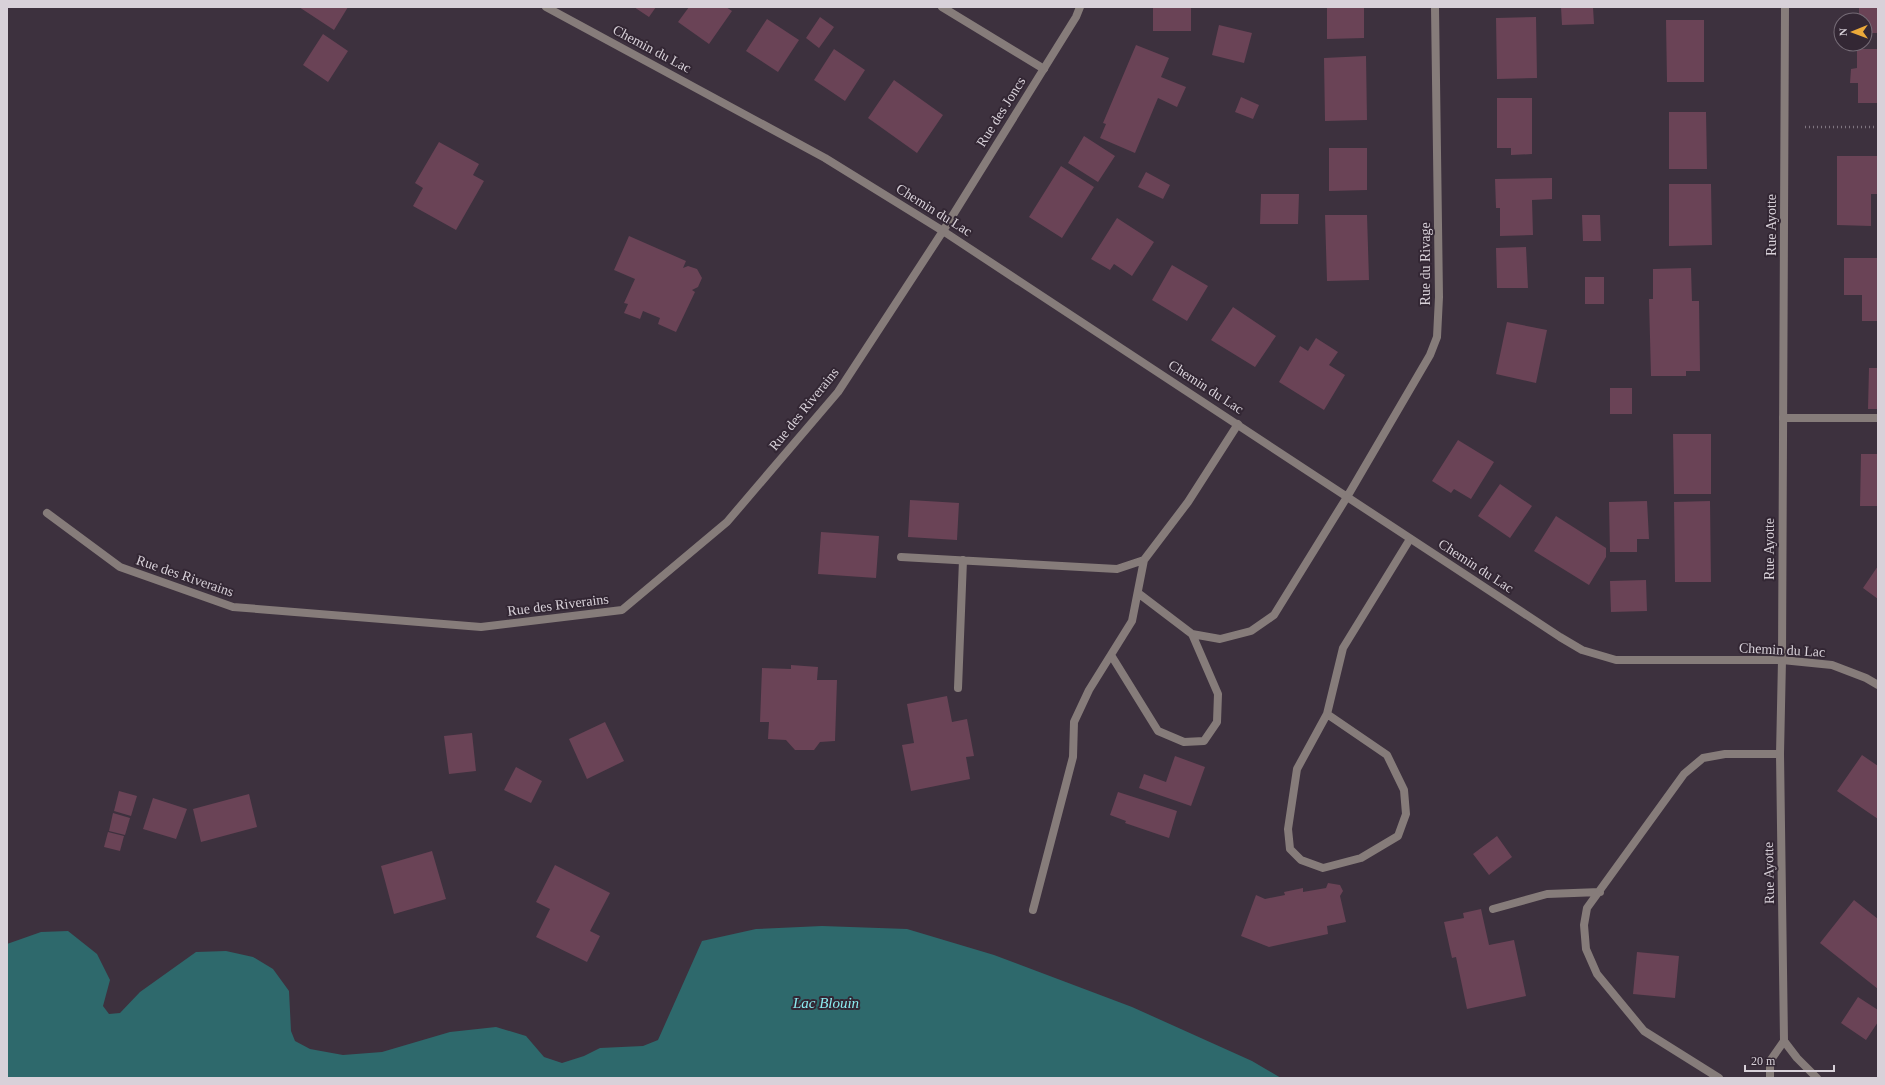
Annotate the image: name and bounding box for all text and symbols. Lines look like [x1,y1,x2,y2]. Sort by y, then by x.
north arrow [1833,12,1873,52]
street label: Chemin du Lac [610,22,694,76]
text: N [1837,28,1849,36]
street label: Rue des Joncs [974,74,1028,150]
street label: Chemin du Lac [893,181,975,239]
street label: Rue Ayotte [1764,194,1779,256]
street label: Rue du Rivage [1418,222,1433,306]
street label: Chemin du Lac [1166,357,1246,417]
street label: Rue des Riverains [766,365,842,453]
street label: Rue Ayotte [1762,518,1777,580]
street label: Chemin du Lac [1436,536,1516,596]
street label: Rue des Riverains [134,552,236,600]
street label: Rue des Riverains [507,591,609,619]
street label: Chemin du Lac [1739,640,1825,660]
street label: Rue Ayotte [1761,842,1777,904]
water label: Lac Blouin [792,995,859,1011]
scale bar [1745,1047,1834,1073]
text: 20 m [1751,1054,1776,1068]

